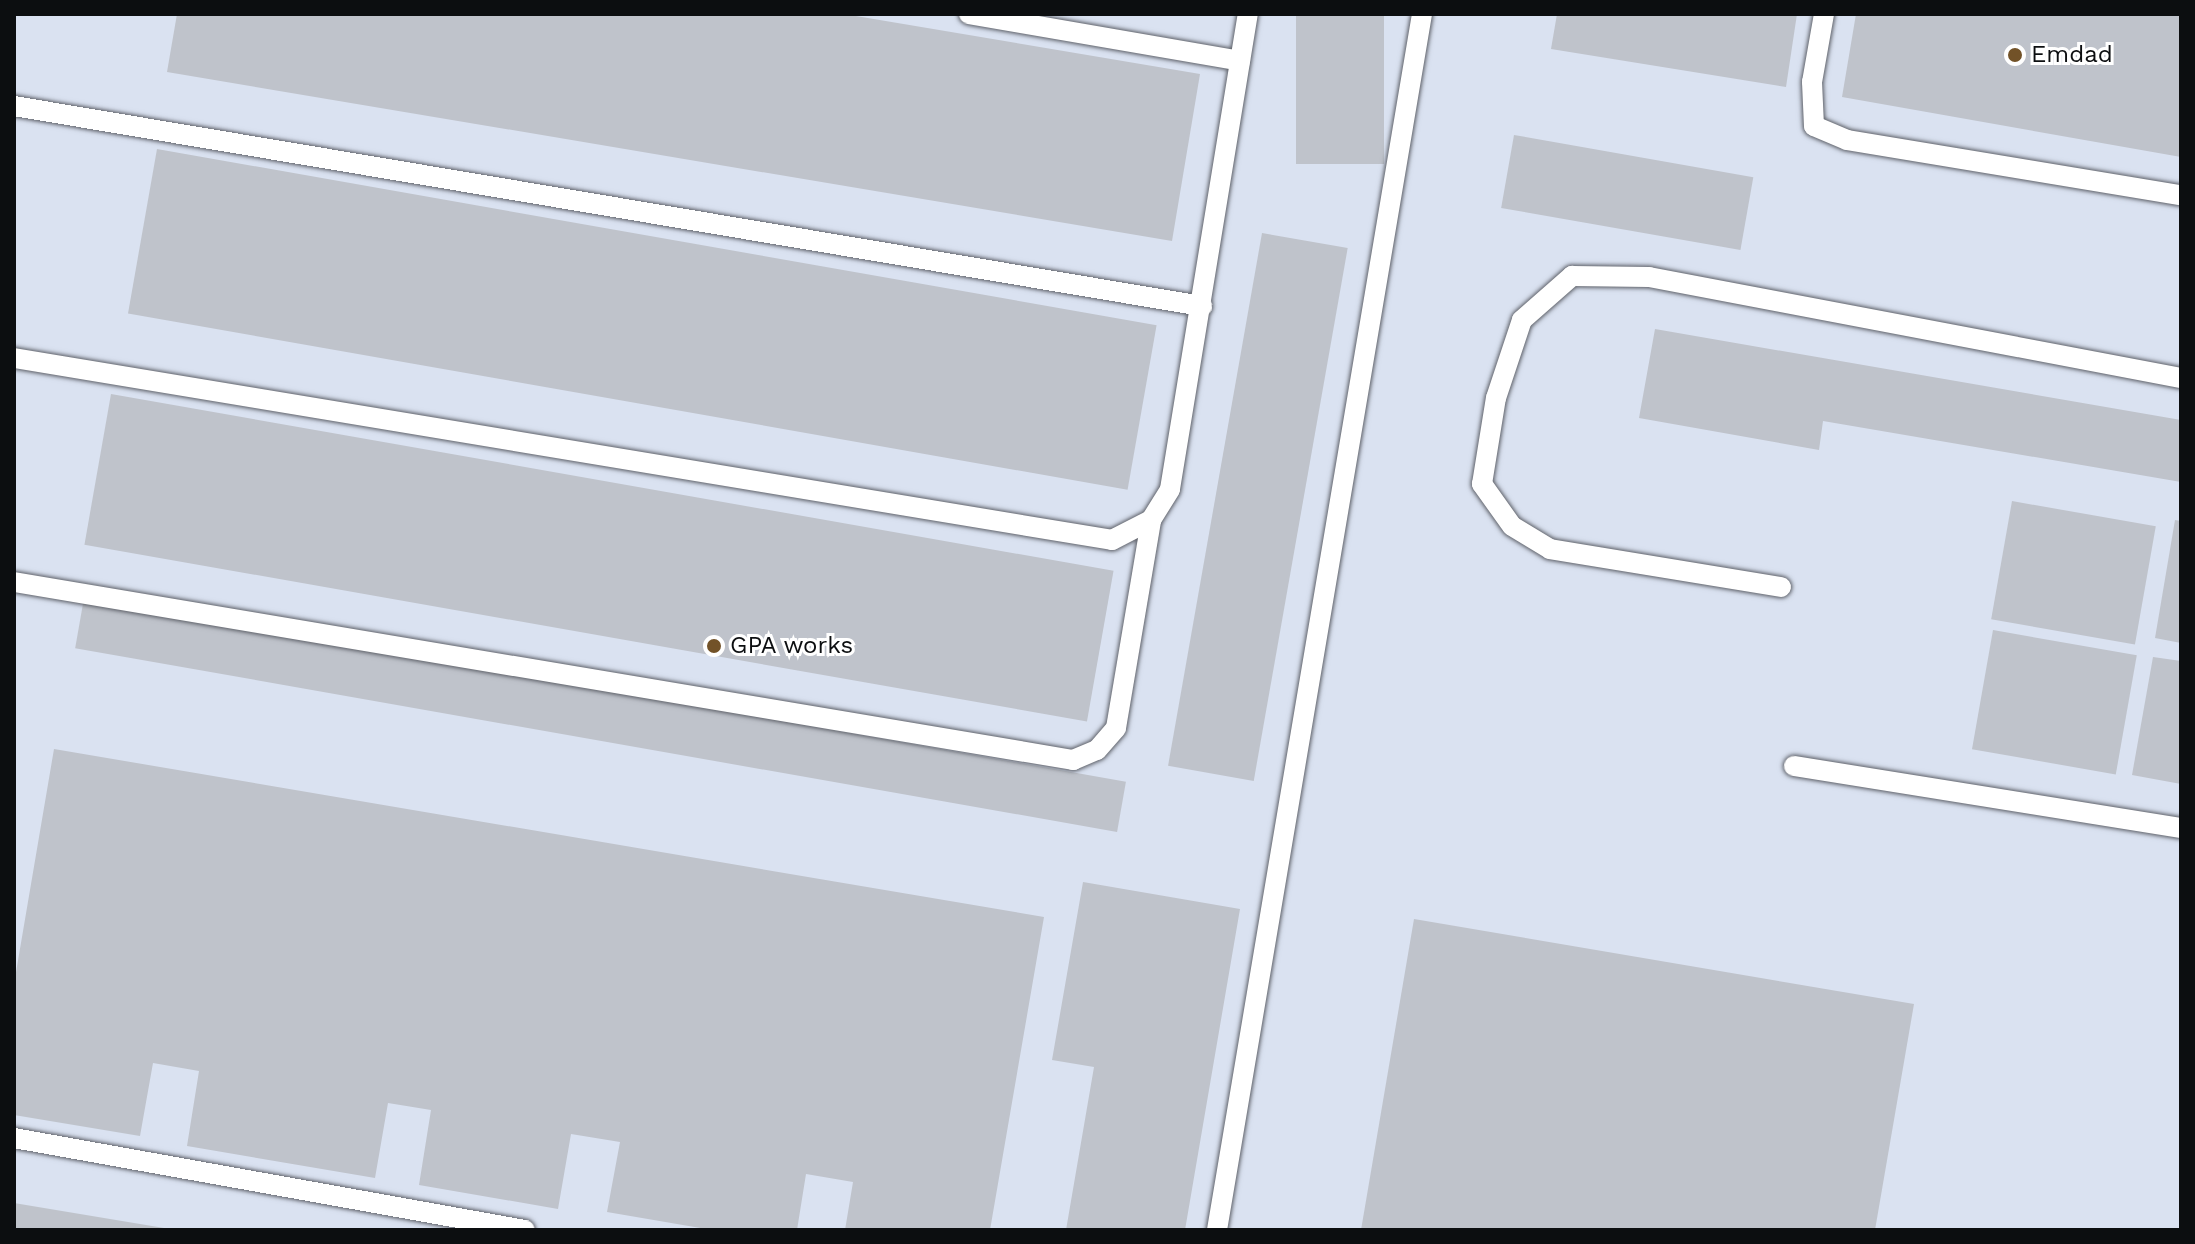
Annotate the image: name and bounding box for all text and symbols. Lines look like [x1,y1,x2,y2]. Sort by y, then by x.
place label: Emdad [2031,41,2113,69]
marker: Emdad [2006,46,2024,64]
place label: GPA works [730,632,855,660]
marker: GPA works [705,637,723,655]

